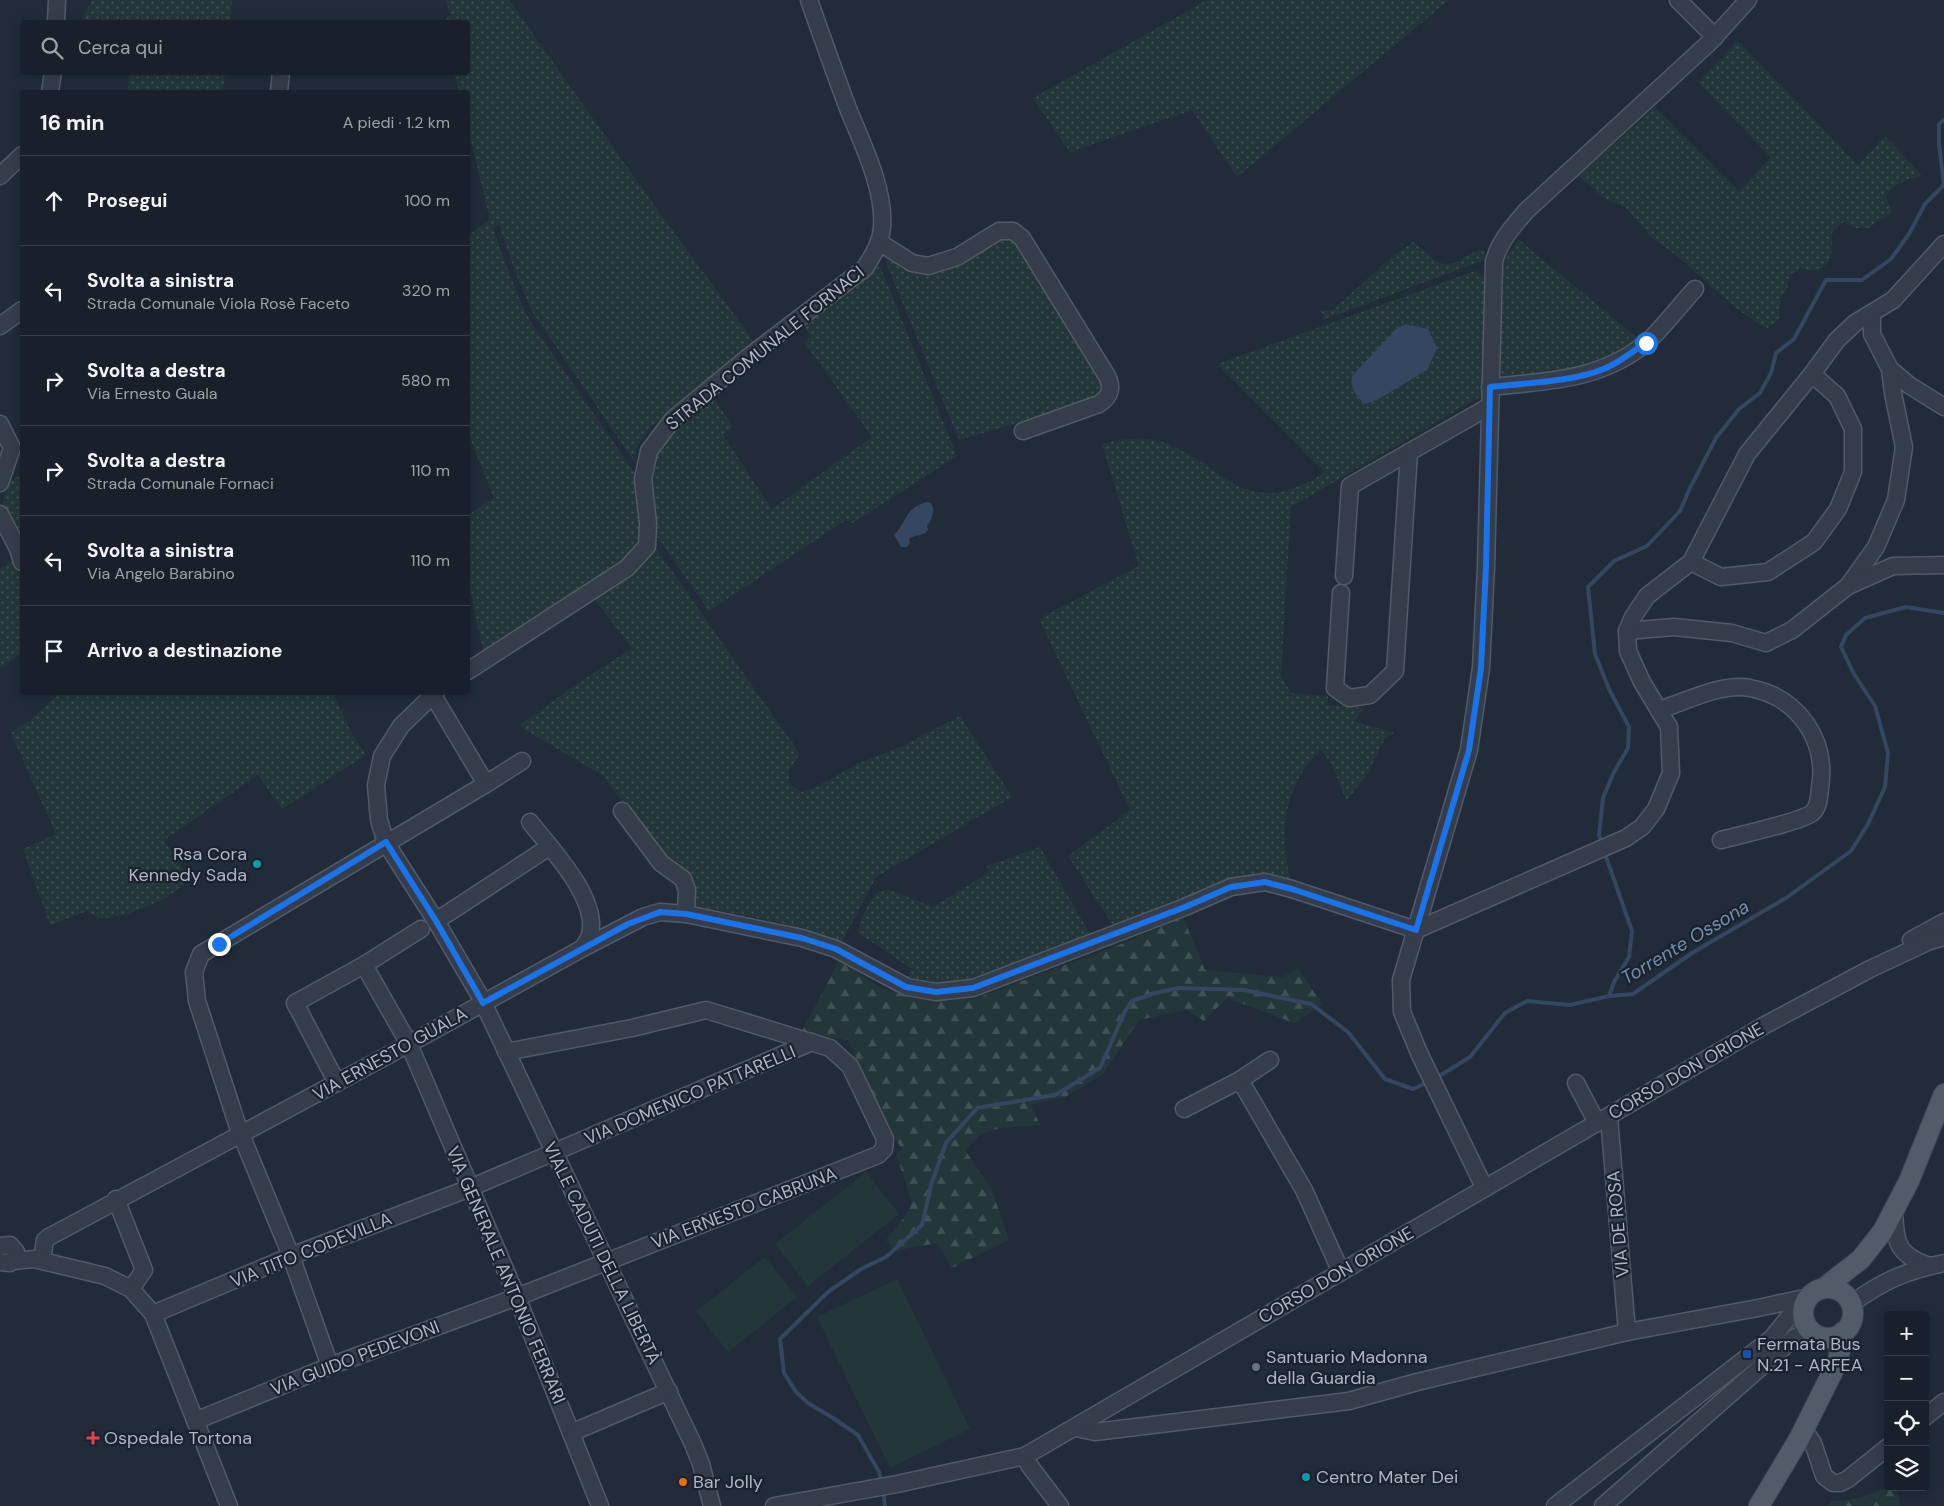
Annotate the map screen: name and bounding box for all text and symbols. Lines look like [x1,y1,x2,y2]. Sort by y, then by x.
search box [20,20,470,75]
icon: search [38,34,66,62]
text: Cerca qui [78,35,163,60]
text: 16 min [40,109,104,137]
text: A piedi · 1.2 km [343,112,450,133]
icon: ahead [40,187,68,215]
text: Prosegui [87,188,167,213]
text: 100 m [405,190,450,211]
street label: STRADA COMUNALE FORNACI [661,260,869,436]
text: Svolta a sinistra [87,268,234,293]
icon: left [40,277,68,305]
text: 320 m [402,280,450,301]
text: Strada Comunale Viola Rosè Faceto [87,293,350,314]
route start [1635,332,1658,355]
text: Svolta a destra [87,358,226,383]
icon: right [40,367,68,395]
text: 580 m [401,370,450,391]
text: Via Ernesto Guala [87,383,217,404]
text: Svolta a destra [87,448,226,473]
icon: right [40,457,68,485]
text: 110 m [411,460,450,481]
text: Strada Comunale Fornaci [87,473,274,494]
text: Svolta a sinistra [87,538,234,563]
icon: left [40,547,68,575]
text: 110 m [411,550,450,571]
text: Via Angelo Barabino [87,563,235,584]
icon: arrive [40,637,68,665]
text: Arrivo a destinazione [87,638,282,663]
place label: Rsa Cora Kennedy Sada [129,842,247,887]
marker: Rsa Cora Kennedy Sada [251,858,263,870]
water label: Torrente Ossona [1616,894,1754,990]
route end [208,933,231,956]
street label: VIA ERNESTO GUALA [309,1002,472,1106]
street label: CORSO DON ORIONE [1604,1017,1768,1125]
street label: VIA DOMENICO PATTARELLI [581,1040,799,1150]
street label: VIALE CADUTI DELLA LIBERTÀ [538,1138,666,1368]
street label: VIA GENERALE ANTONIO FERRARI [441,1143,571,1407]
street label: VIA ERNESTO CABRUNA [648,1161,840,1255]
street label: VIA DE ROSA [1601,1169,1635,1279]
street label: VIA TITO CODEVILLA [227,1207,395,1293]
street label: CORSO DON ORIONE [1254,1221,1418,1329]
map controls [1884,1311,1929,1491]
button: + [1884,1311,1929,1356]
street label: VIA GUIDO PEDEVONI [267,1315,443,1401]
place label: Fermata Bus N.21 - ARFEA [1757,1332,1863,1377]
place label: Santuario Madonna della Guardia [1266,1345,1428,1390]
marker: Fermata Bus N.21 - ARFEA [1741,1348,1753,1360]
button: − [1884,1356,1929,1401]
marker: Santuario Madonna della Guardia [1250,1361,1262,1373]
button: locate [1884,1401,1929,1446]
place label: Ospedale Tortona [104,1426,252,1450]
marker: Ospedale Tortona [86,1431,100,1445]
button: layers [1884,1446,1929,1491]
place label: Centro Mater Dei [1316,1465,1458,1489]
place label: Bar Jolly [693,1470,763,1494]
marker: Centro Mater Dei [1300,1471,1312,1483]
marker: Bar Jolly [677,1476,689,1488]

